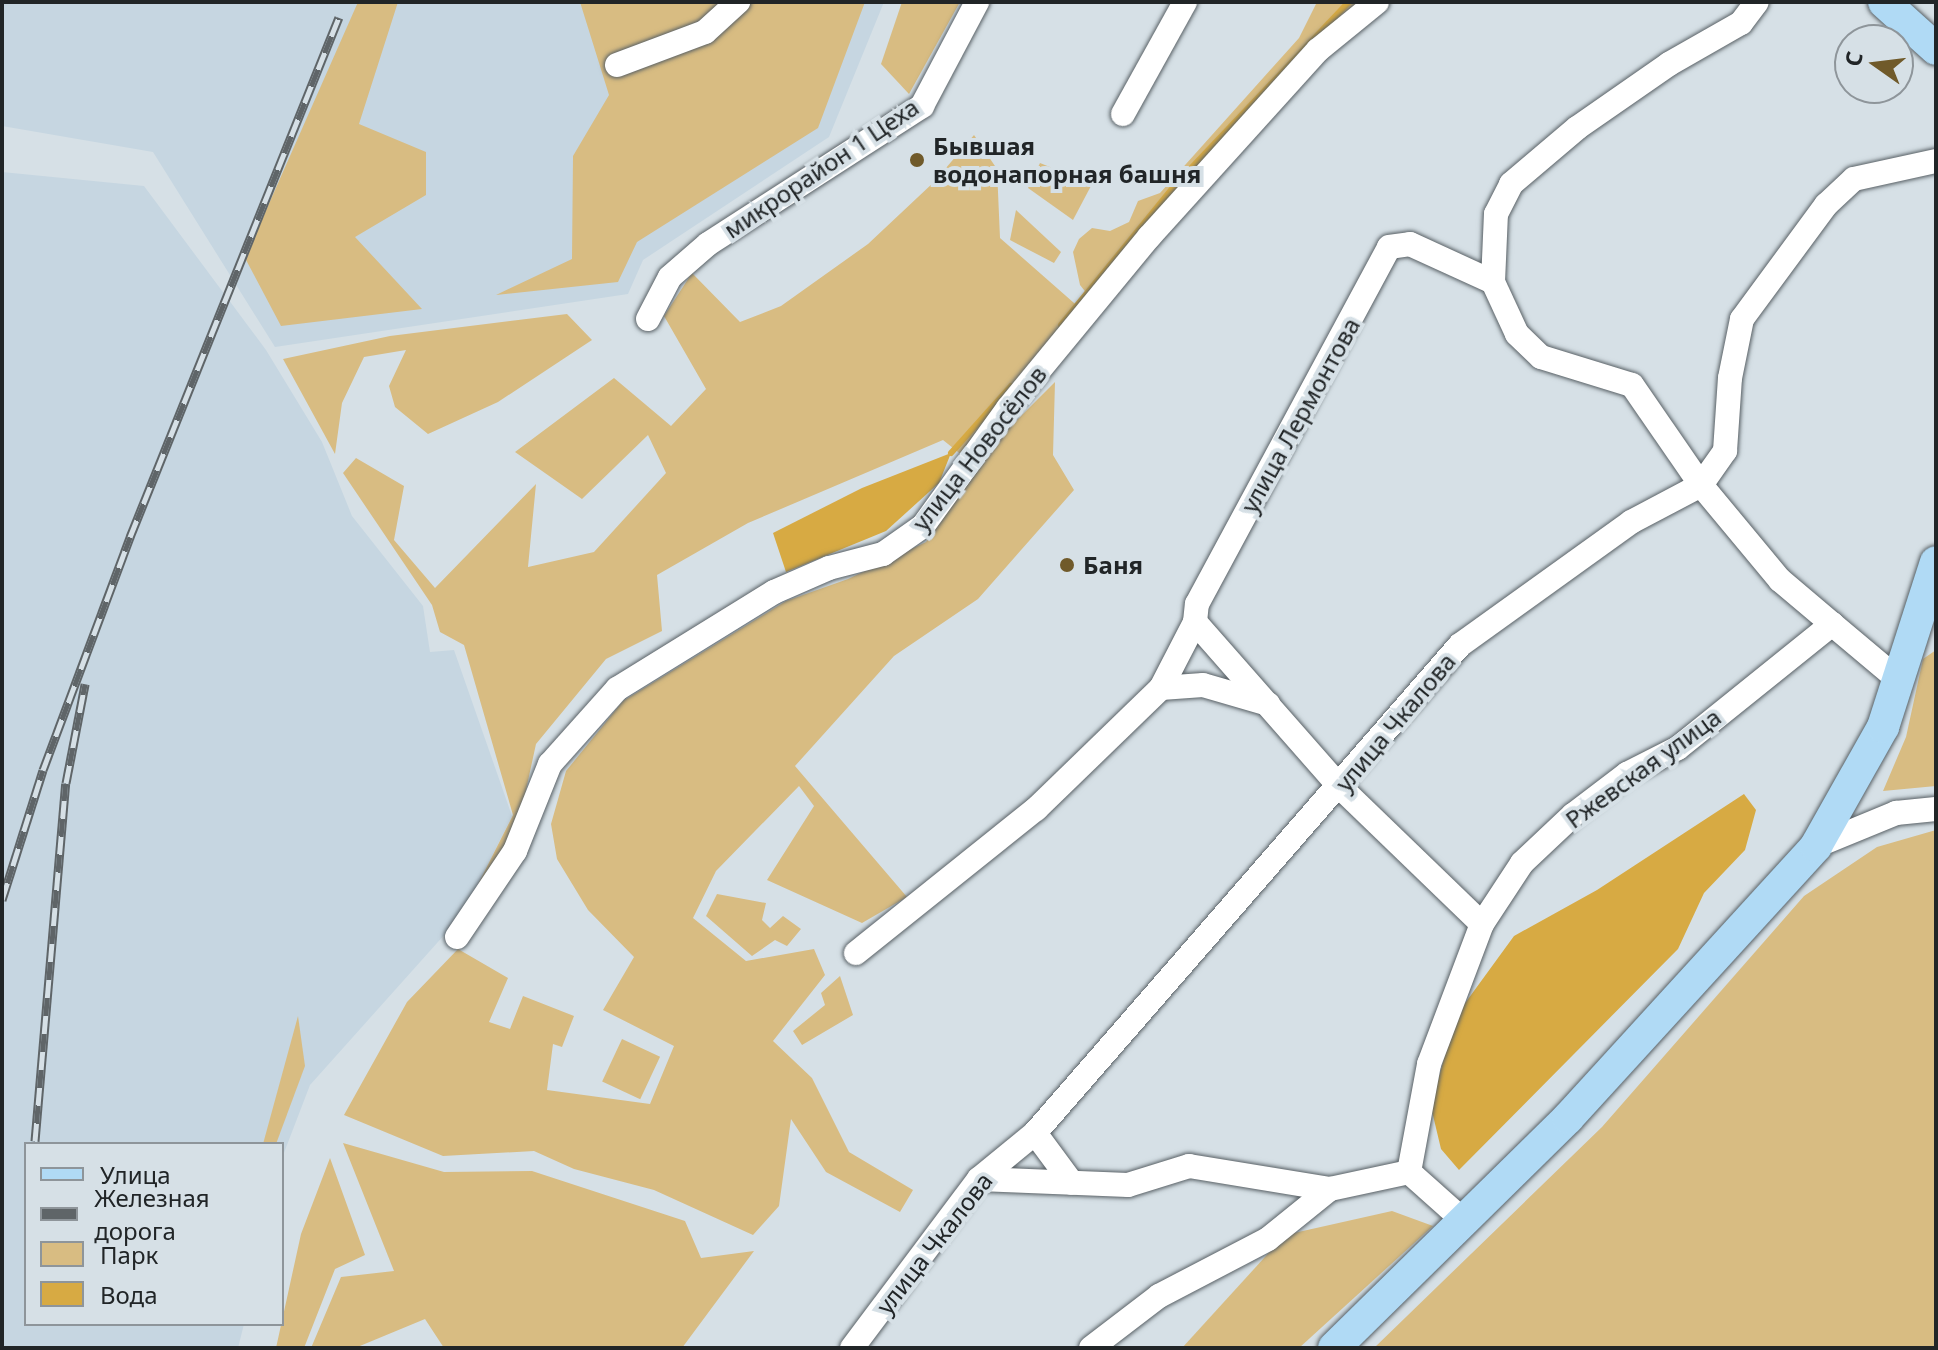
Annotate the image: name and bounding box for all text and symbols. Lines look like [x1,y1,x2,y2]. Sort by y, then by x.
north arrow [1834,24,1914,104]
text: С [1836,48,1869,69]
street label: микрорайон 1 Цеха [718,92,924,244]
place label: Бывшая водонапорная башня [933,132,1201,188]
marker: Бывшая водонапорная башня [908,151,926,169]
street label: улица Лермонтова [1234,313,1366,517]
street label: улица Новосёлов [906,360,1052,536]
place label: Баня [1083,551,1143,579]
marker: Баня [1058,556,1076,574]
street label: улица Чкалова [1329,647,1461,797]
street label: Ржевская улица [1560,702,1726,834]
legend [24,1142,284,1326]
text: Улица [100,1158,171,1191]
street label: улица Чкалова [870,1167,998,1319]
text: Железная дорога [94,1181,210,1247]
text: Парк [100,1238,158,1271]
text: Вода [100,1278,158,1311]

